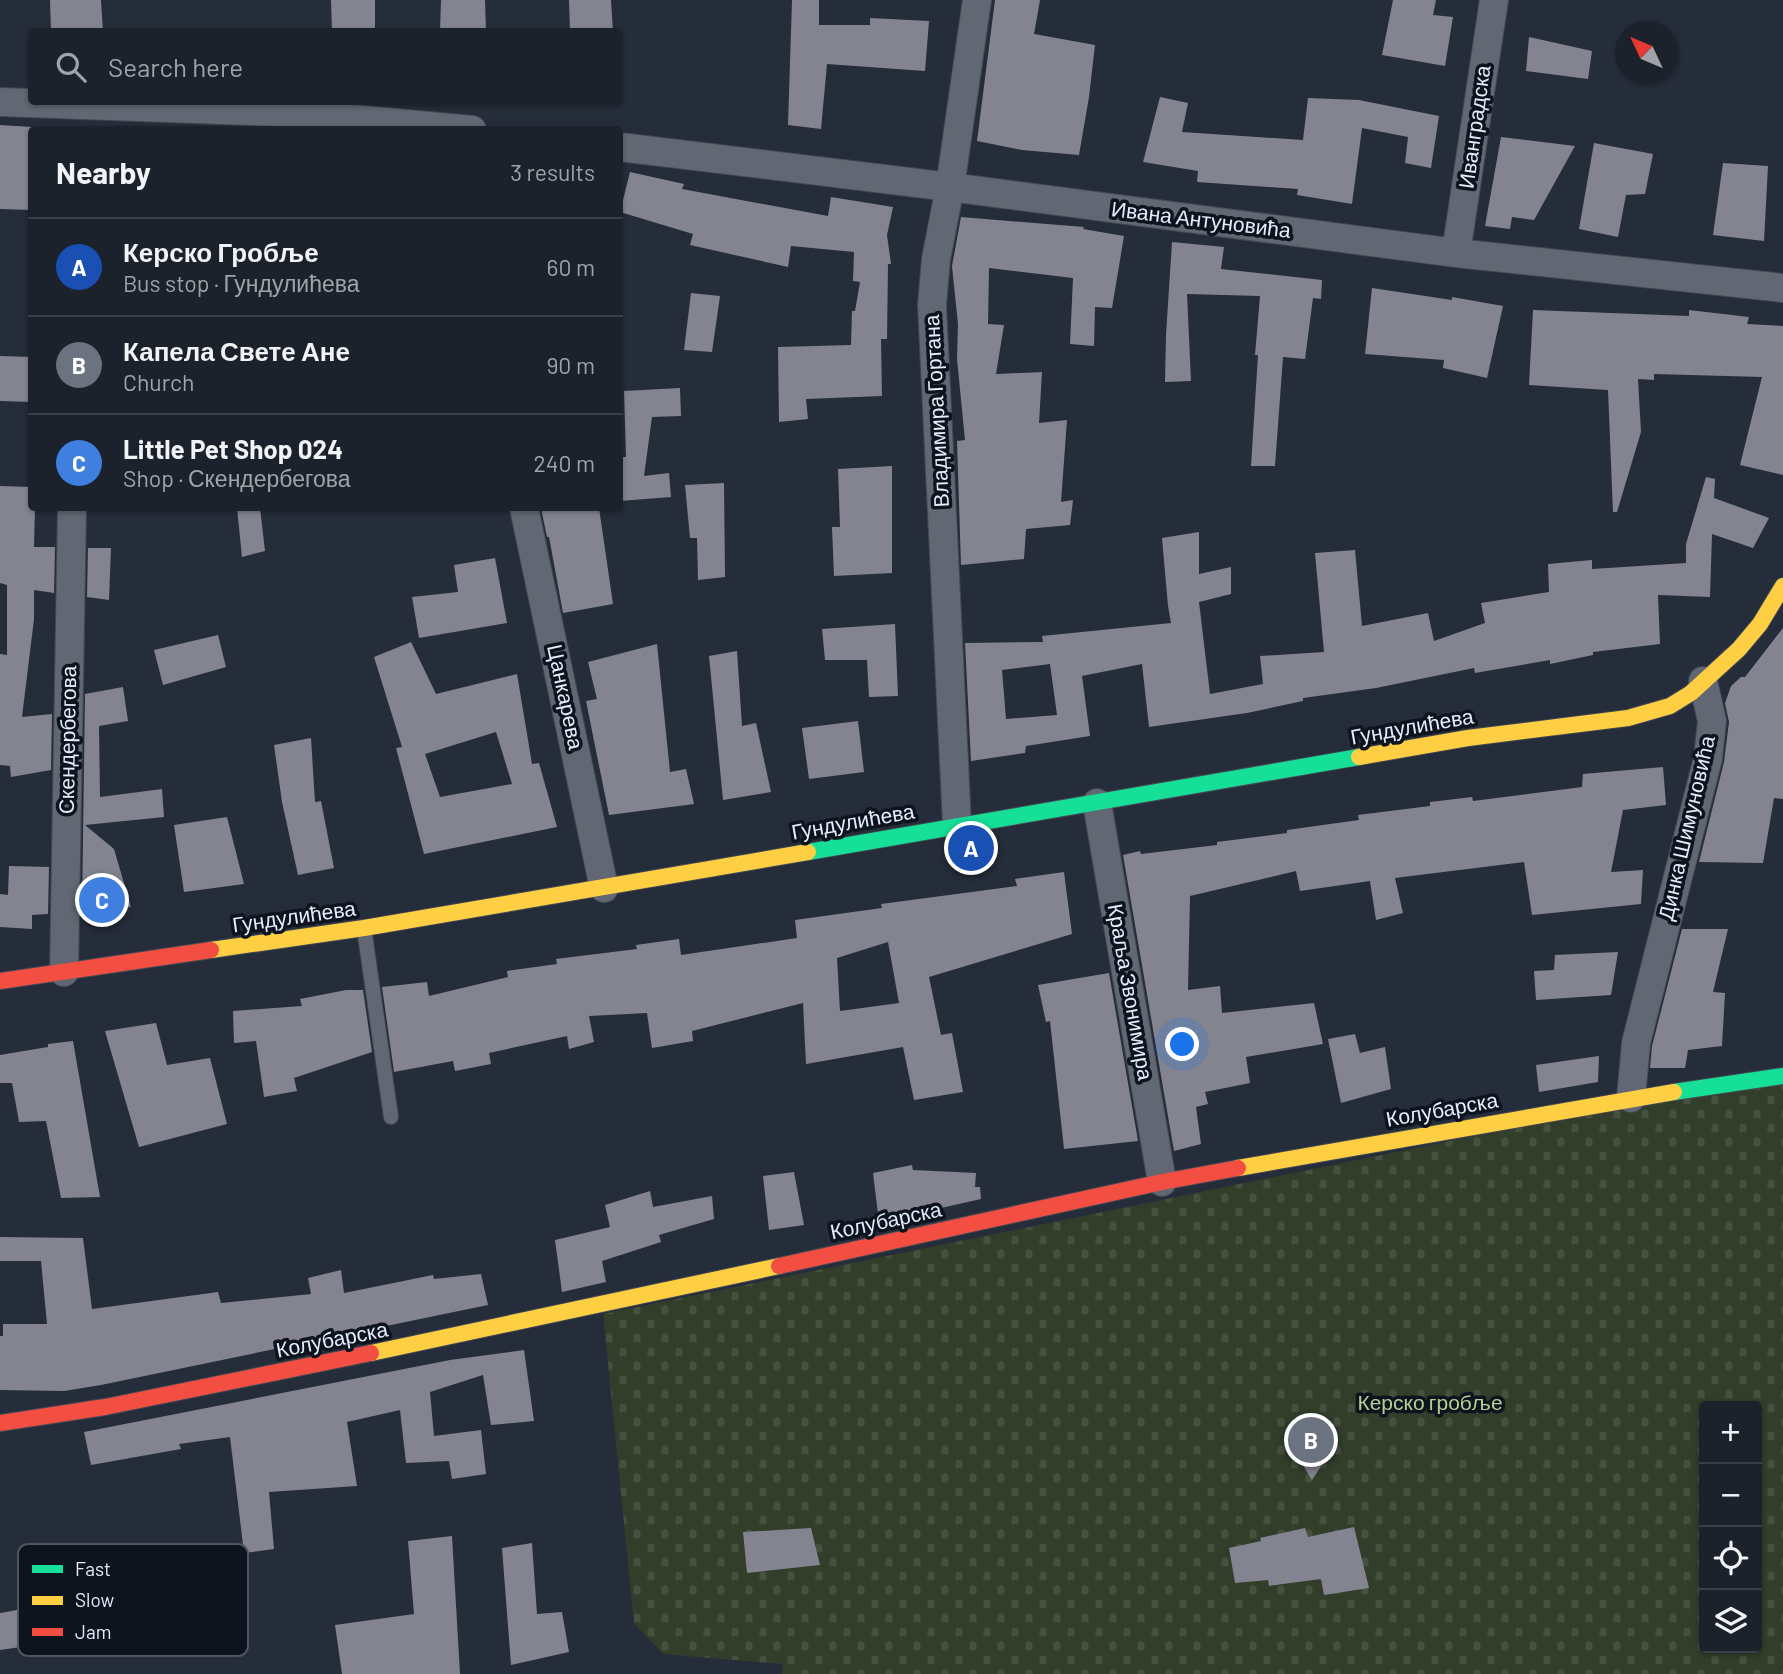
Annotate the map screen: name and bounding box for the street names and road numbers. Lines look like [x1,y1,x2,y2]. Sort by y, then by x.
street label: Иванградска [1452,63,1495,190]
street label: Ивана Антуновића [1110,195,1293,242]
street label: Владимира Гортана [918,314,953,508]
street label: Цанкарева [543,642,590,752]
street label: Скендербегова [53,665,80,814]
street label: Гундулићева [1348,702,1475,749]
street label: Динка Шимуновића [1652,733,1719,922]
street label: Гундулићева [789,797,916,844]
street label: Гундулићева [231,894,357,937]
street label: Краља Звонимира [1104,902,1159,1082]
street label: Колубарска [1384,1086,1500,1131]
street label: Колубарска [828,1195,944,1244]
street label: Колубарска [274,1315,390,1362]

